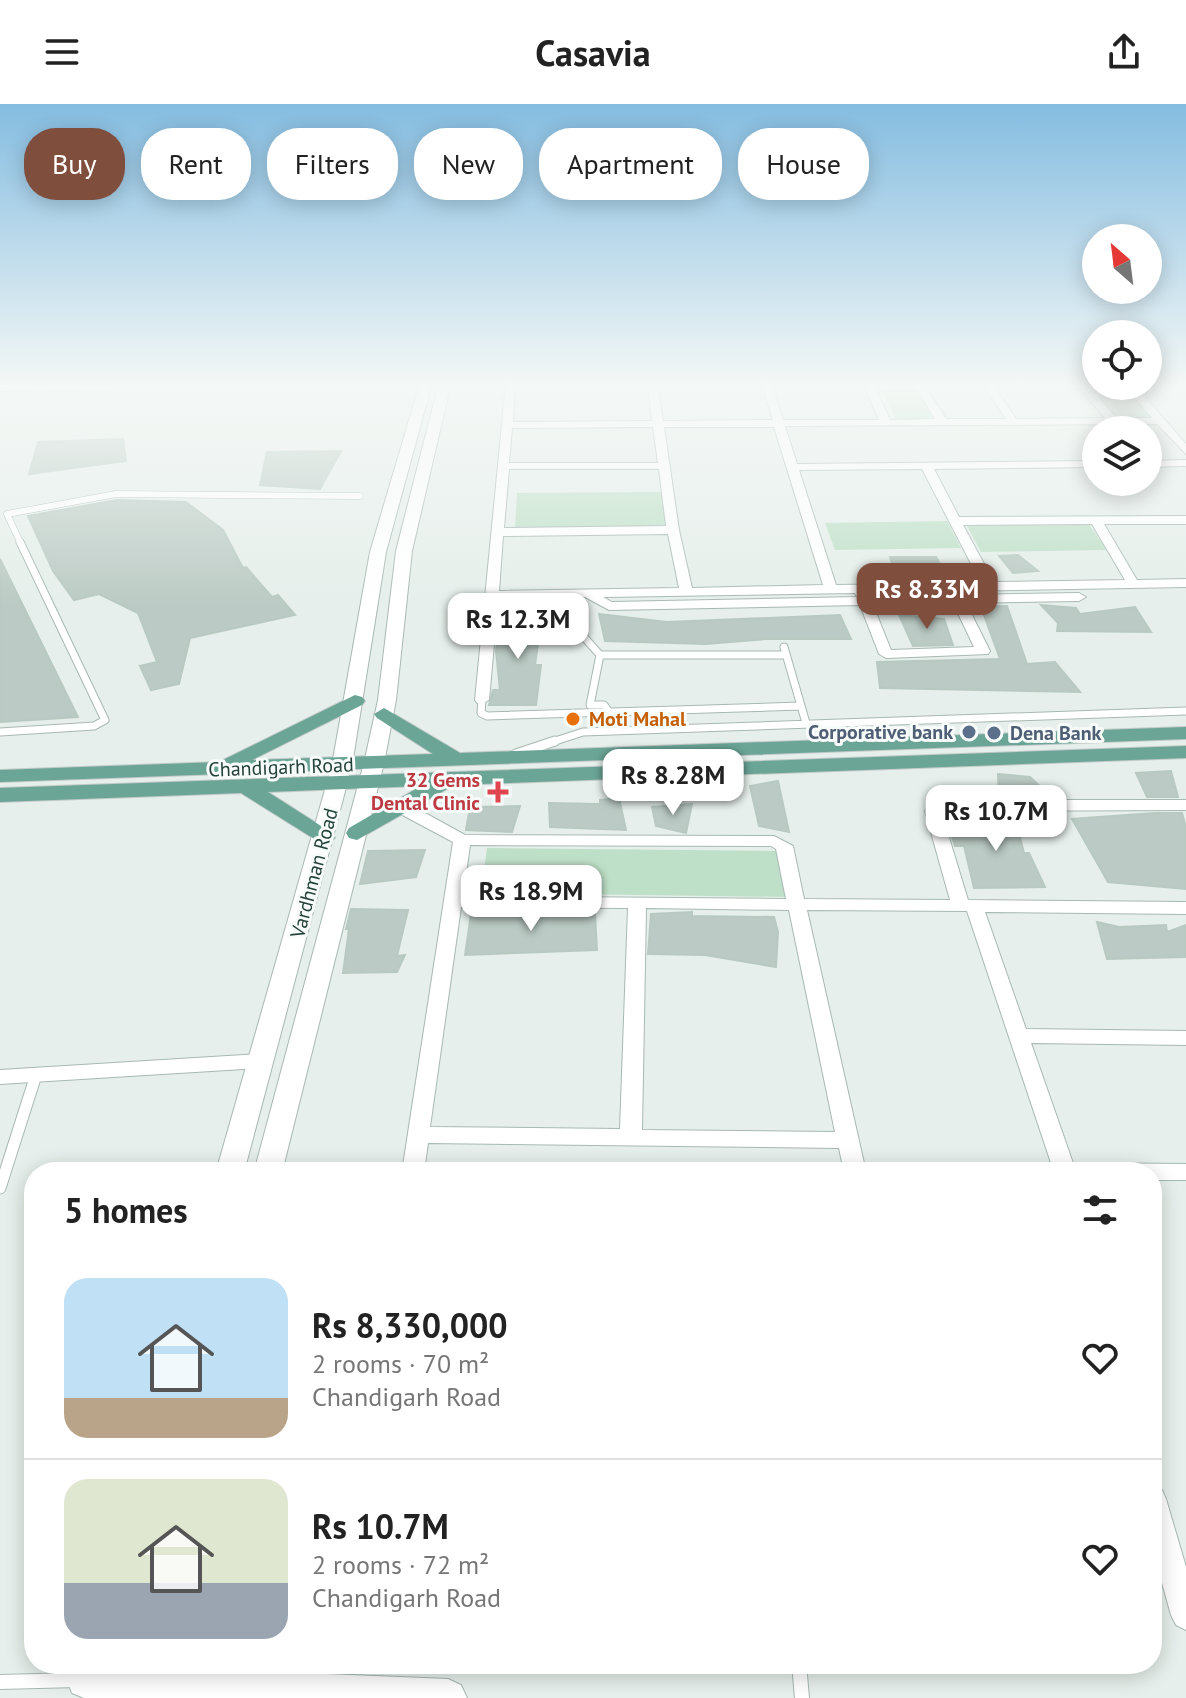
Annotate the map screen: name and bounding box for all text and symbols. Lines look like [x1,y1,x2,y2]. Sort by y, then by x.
text: Casavia [535,29,651,76]
icon: menu [40,30,84,74]
icon: share [1102,30,1146,74]
chip: Buy [24,128,125,200]
chip: Rent [141,128,251,200]
chip: Filters [267,128,398,200]
chip: New [414,128,523,200]
chip: Apartment [539,128,722,200]
chip: House [738,128,869,200]
north arrow [1082,224,1162,304]
map controls [1082,224,1162,496]
button: locate [1082,320,1162,400]
button: layers [1082,416,1162,496]
pin: Rs 8.33M [844,563,1010,631]
text: Rs 8.33M [875,572,979,605]
pin: Rs 12.3M [435,593,601,661]
text: Rs 12.3M [466,602,570,635]
place label: Moti Mahal [589,706,686,732]
marker: Moti Mahal [564,710,582,728]
place label: Corporative bank [808,719,953,745]
place label: Dena Bank [1010,720,1102,746]
marker: Corporative bank [960,723,978,741]
marker: Dena Bank [985,724,1003,742]
pin: Rs 8.28M [590,749,756,817]
street label: Chandigarh Road [208,751,354,783]
text: Rs 8.28M [621,758,725,791]
place label: 32 Gems Dental Clinic [371,767,480,816]
marker: 32 Gems Dental Clinic [487,781,509,803]
pin: Rs 10.7M [913,785,1079,853]
text: Rs 10.7M [944,794,1048,827]
street label: Vardhman Road [284,805,344,942]
pin: Rs 18.9M [448,865,614,933]
text: Rs 18.9M [479,874,583,907]
text: 5 homes [64,1188,188,1232]
icon: filters [1078,1188,1122,1232]
text: Rs 8,330,000 [312,1303,508,1347]
icon: home [128,1310,224,1406]
icon: heart [1078,1336,1122,1380]
text: 2 rooms · 70 m² [312,1347,489,1380]
text: Chandigarh Road [312,1380,501,1413]
text: Rs 10.7M [312,1504,449,1548]
icon: home [128,1511,224,1607]
icon: heart [1078,1537,1122,1581]
text: 2 rooms · 72 m² [312,1548,489,1581]
text: Chandigarh Road [312,1581,501,1614]

